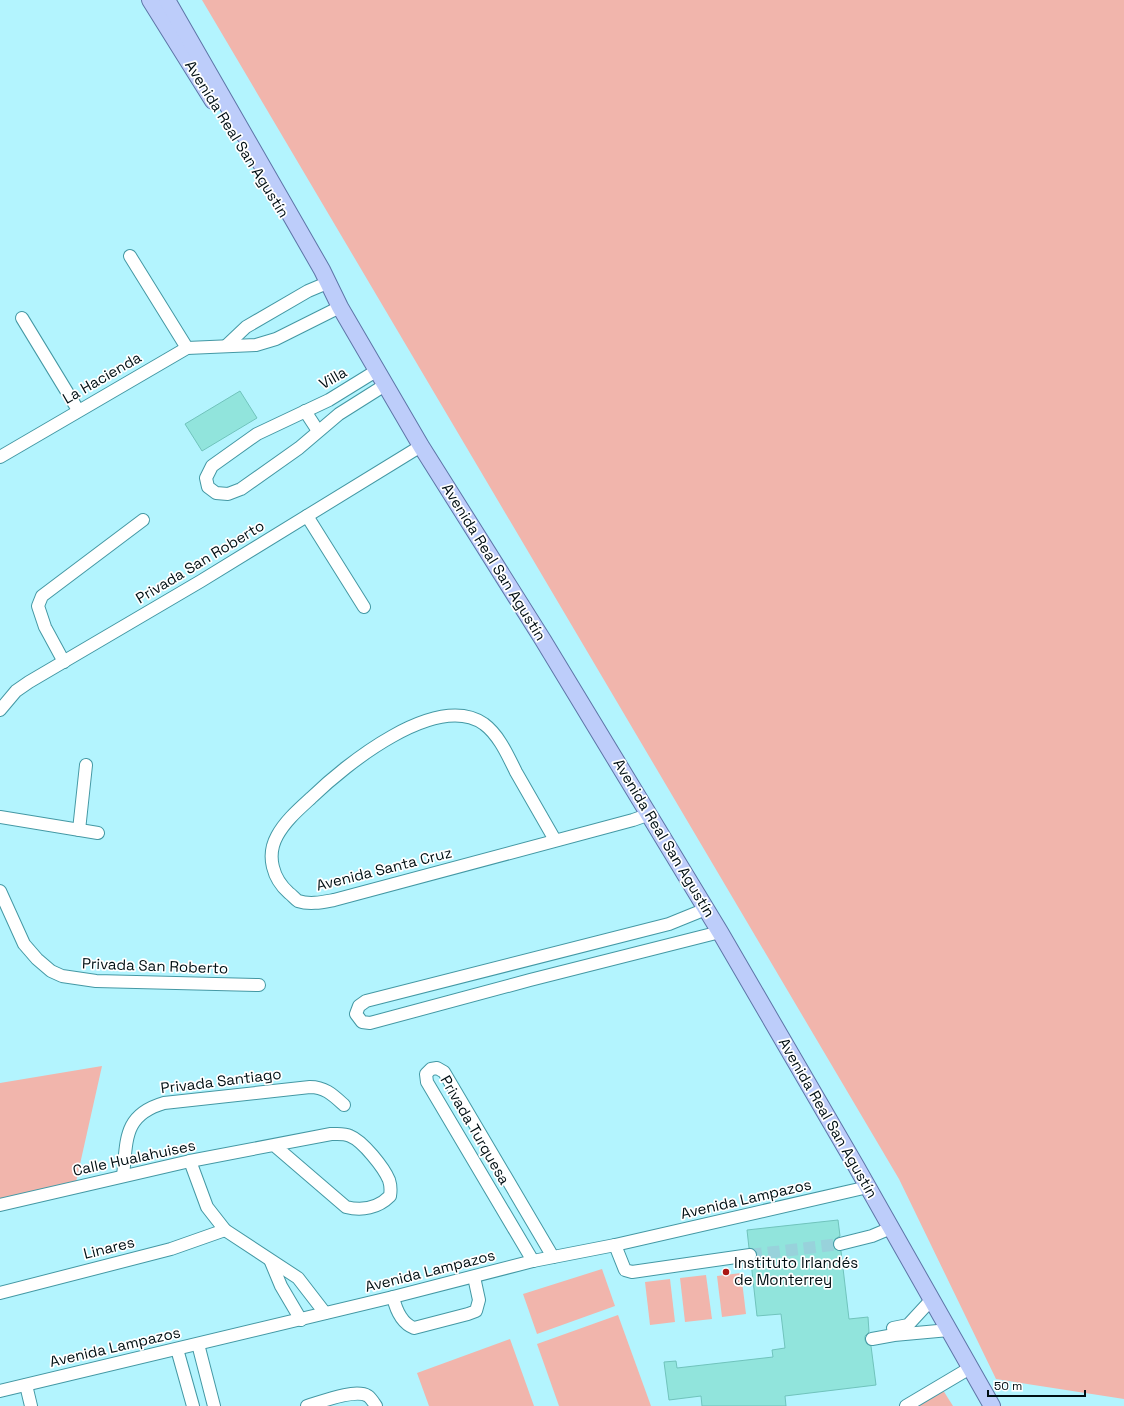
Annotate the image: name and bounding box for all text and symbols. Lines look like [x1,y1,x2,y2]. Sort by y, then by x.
street label: Avenida Real San Agustín [181,57,294,221]
street label: La Hacienda [59,347,145,408]
street label: Villa [315,362,350,393]
street label: Avenida Real San Agustín [438,480,551,644]
street label: Privada San Roberto [132,516,267,607]
street label: Avenida Real San Agustín [609,755,719,921]
street label: Avenida Santa Cruz [314,842,454,895]
street label: Privada San Roberto [82,953,229,978]
street label: Avenida Real San Agustín [775,1034,882,1201]
street label: Privada Santiago [160,1064,282,1097]
street label: Privada Turquesa [437,1072,515,1188]
street label: Calle Hualahuises [71,1135,197,1180]
street label: Avenida Lampazos [679,1174,813,1223]
street label: Linares [81,1232,136,1263]
street label: Avenida Lampazos [363,1245,497,1296]
place label: Instituto Irlandés de Monterrey [734,1253,858,1289]
marker: Instituto Irlandés de Monterrey [721,1267,731,1277]
street label: Avenida Lampazos [48,1322,182,1371]
scale bar [988,1372,1085,1398]
text: 50 m [994,1378,1022,1394]

